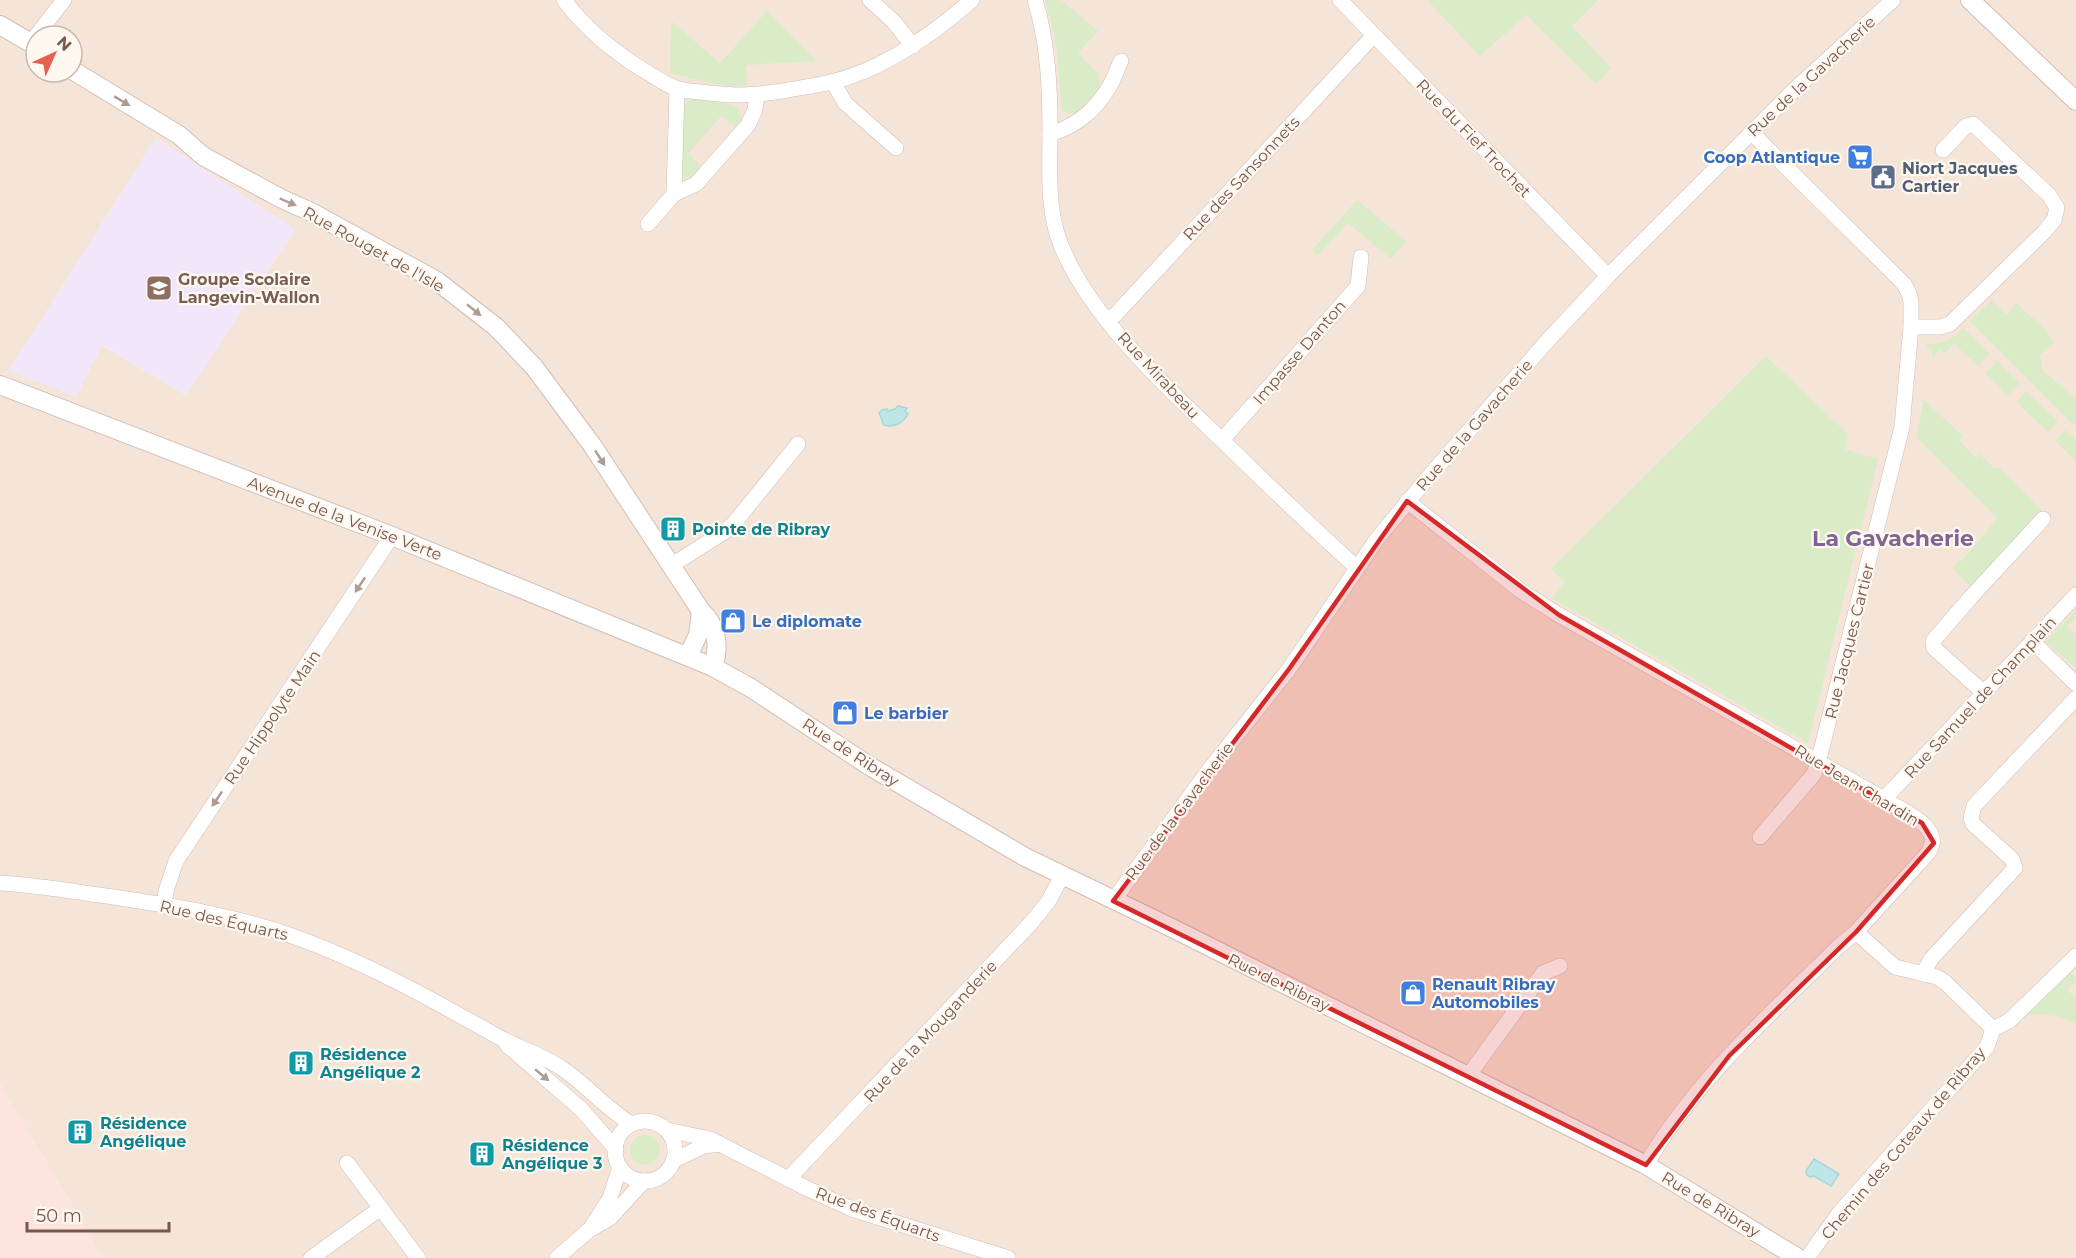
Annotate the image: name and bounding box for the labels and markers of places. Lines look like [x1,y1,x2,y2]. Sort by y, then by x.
supermarket icon: Coop Atlantique [1845,142,1875,172]
place label: Coop Atlantique [1703,148,1840,167]
place label: Niort Jacques Cartier [1902,159,2018,196]
public building icon: Niort Jacques Cartier [1868,162,1898,192]
place label: Groupe Scolaire Langevin-Wallon [178,270,320,307]
school or university icon: Groupe Scolaire Langevin-Wallon [144,273,174,303]
building icon: Pointe de Ribray [658,514,688,544]
place label: Pointe de Ribray [692,520,831,539]
shop icon: Le diplomate [718,606,748,636]
place label: Le diplomate [752,612,862,631]
shop icon: Le barbier [830,698,860,728]
place label: Le barbier [864,704,949,723]
place label: Renault Ribray Automobiles [1431,975,1556,1012]
shop icon: Renault Ribray Automobiles [1398,978,1428,1008]
place label: Résidence Angélique 2 [319,1045,420,1082]
building icon: Résidence Angélique 2 [286,1048,316,1078]
place label: Résidence Angélique [99,1114,187,1151]
building icon: Résidence Angélique [65,1117,95,1147]
place label: Résidence Angélique 3 [501,1136,602,1173]
building icon: Résidence Angélique 3 [467,1139,497,1169]

